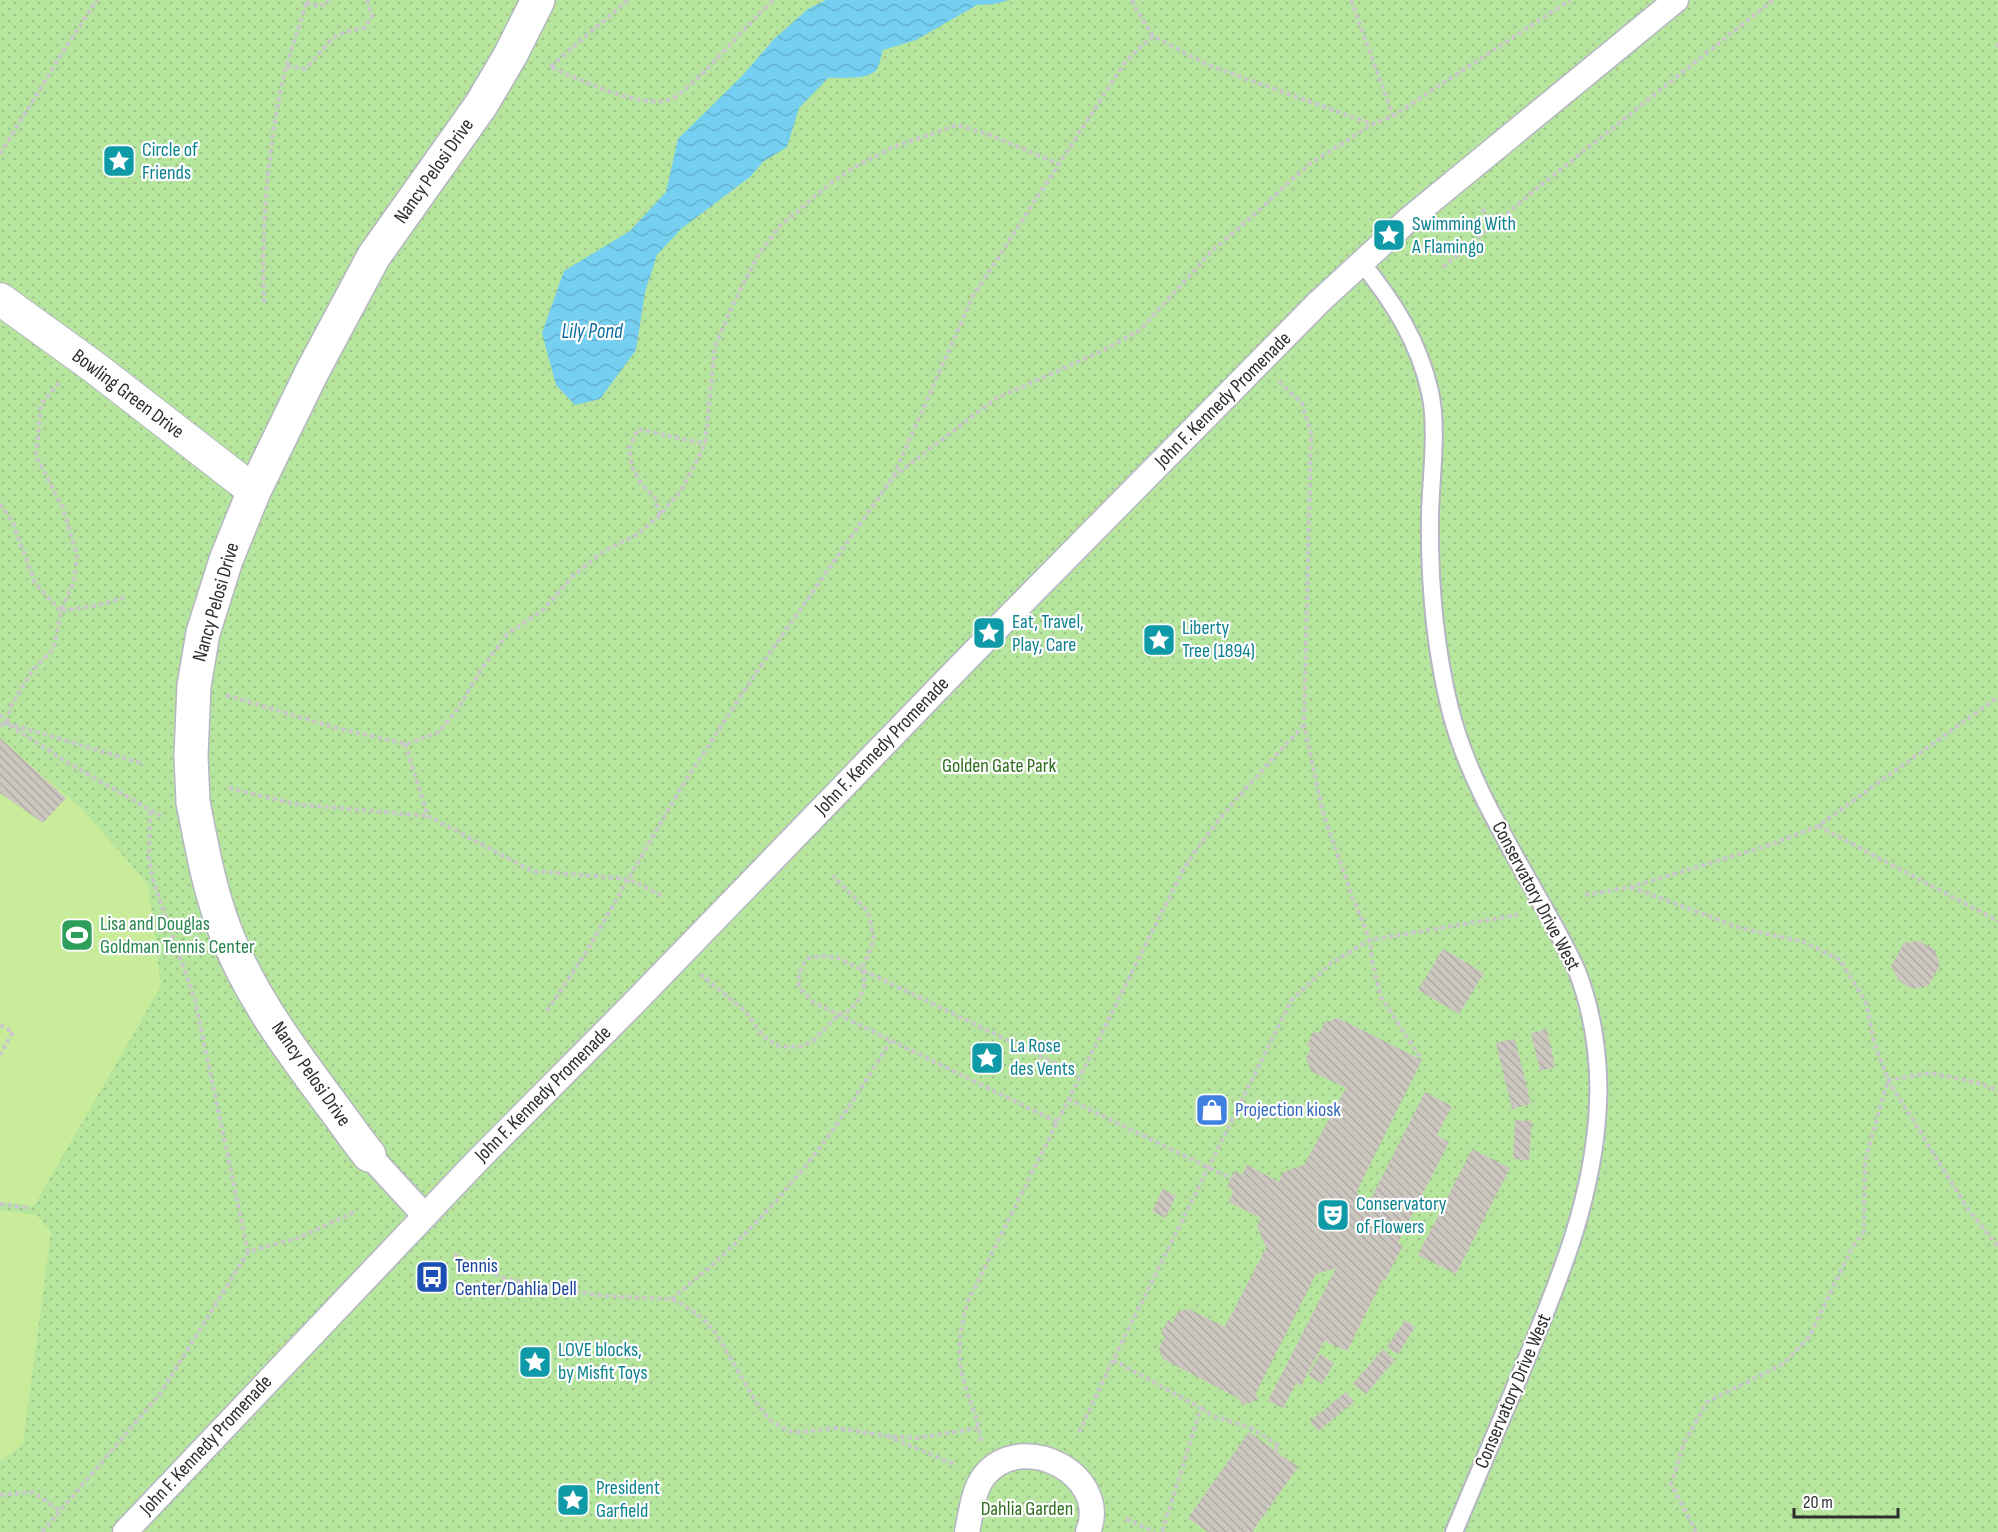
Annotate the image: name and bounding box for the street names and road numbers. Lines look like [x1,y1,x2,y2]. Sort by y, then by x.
street label: Nancy Pelosi Drive [389,114,479,228]
street label: John F. Kennedy Promenade [1149,327,1296,474]
street label: Bowling Green Drive [67,344,189,444]
street label: Nancy Pelosi Drive [188,540,244,664]
street label: John F. Kennedy Promenade [809,672,954,821]
street label: Conservatory Drive West [1486,817,1586,975]
street label: Nancy Pelosi Drive [266,1017,356,1131]
street label: John F. Kennedy Promenade [469,1021,616,1168]
street label: Conservatory Drive West [1470,1310,1556,1472]
street label: John F. Kennedy Promenade [134,1370,277,1521]

